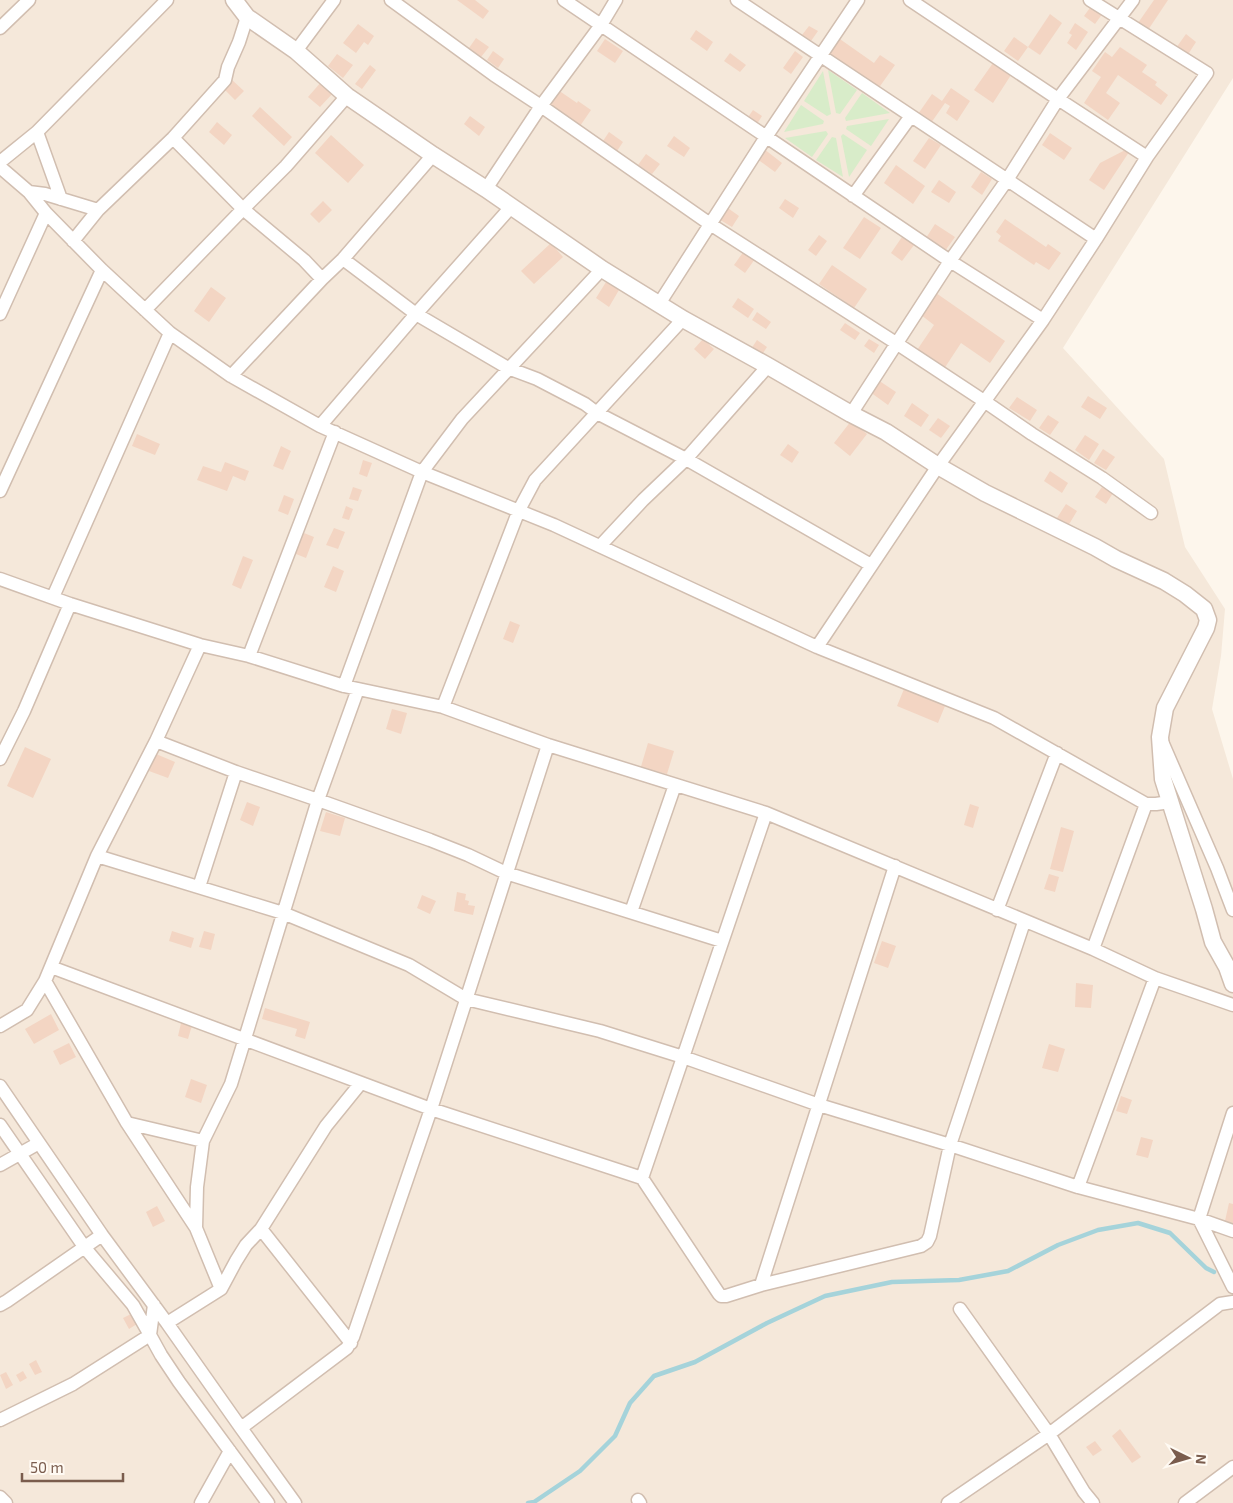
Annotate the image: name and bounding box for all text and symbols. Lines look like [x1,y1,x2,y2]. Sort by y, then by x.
north arrow [1163,1433,1213,1483]
scale bar [22,1450,124,1482]
text: N [1193,1453,1210,1465]
text: 50 m [30,1458,64,1476]

